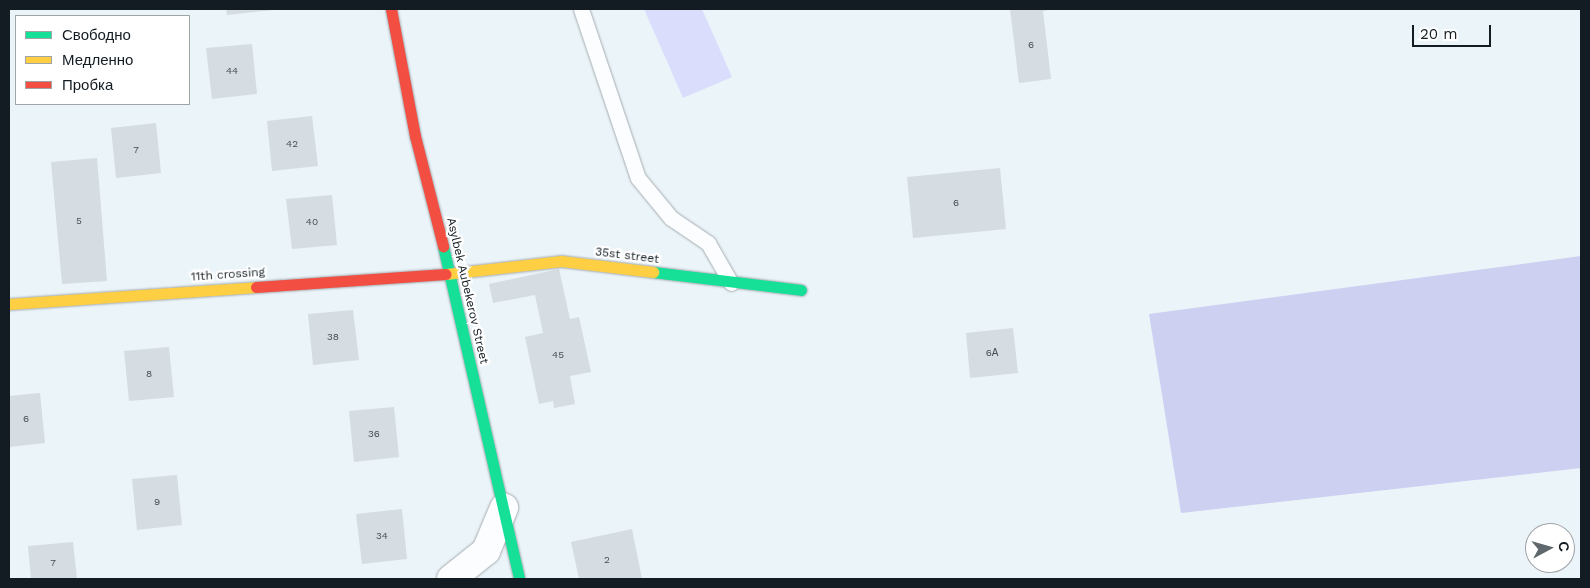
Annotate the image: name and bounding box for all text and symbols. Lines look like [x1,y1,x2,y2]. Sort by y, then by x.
legend [15,15,190,105]
scale bar [1415,15,1494,47]
text: 20 m [1420,25,1458,43]
text: Свободно [62,26,131,44]
house number: 6 [1028,39,1034,51]
text: Медленно [62,51,133,69]
house number: 44 [226,65,238,77]
text: Пробка [62,76,113,94]
house number: 42 [286,138,298,150]
house number: 7 [133,144,139,156]
house number: 6 [953,197,959,209]
house number: 5 [76,215,82,227]
house number: 40 [306,216,318,228]
street label: Asylbek Aubekerov Street [443,216,491,366]
street label: 35st street [594,245,660,267]
street label: 11th crossing [190,265,266,285]
house number: 38 [327,331,339,343]
house number: 6А [986,347,998,359]
house number: 45 [552,349,564,361]
house number: 8 [146,368,152,380]
house number: 6 [23,413,29,425]
house number: 36 [368,428,380,440]
house number: 9 [154,496,160,508]
north arrow [1525,523,1575,573]
house number: 34 [376,530,388,542]
text: С [1555,541,1572,552]
house number: 2 [604,554,610,566]
house number: 7 [50,557,56,569]

